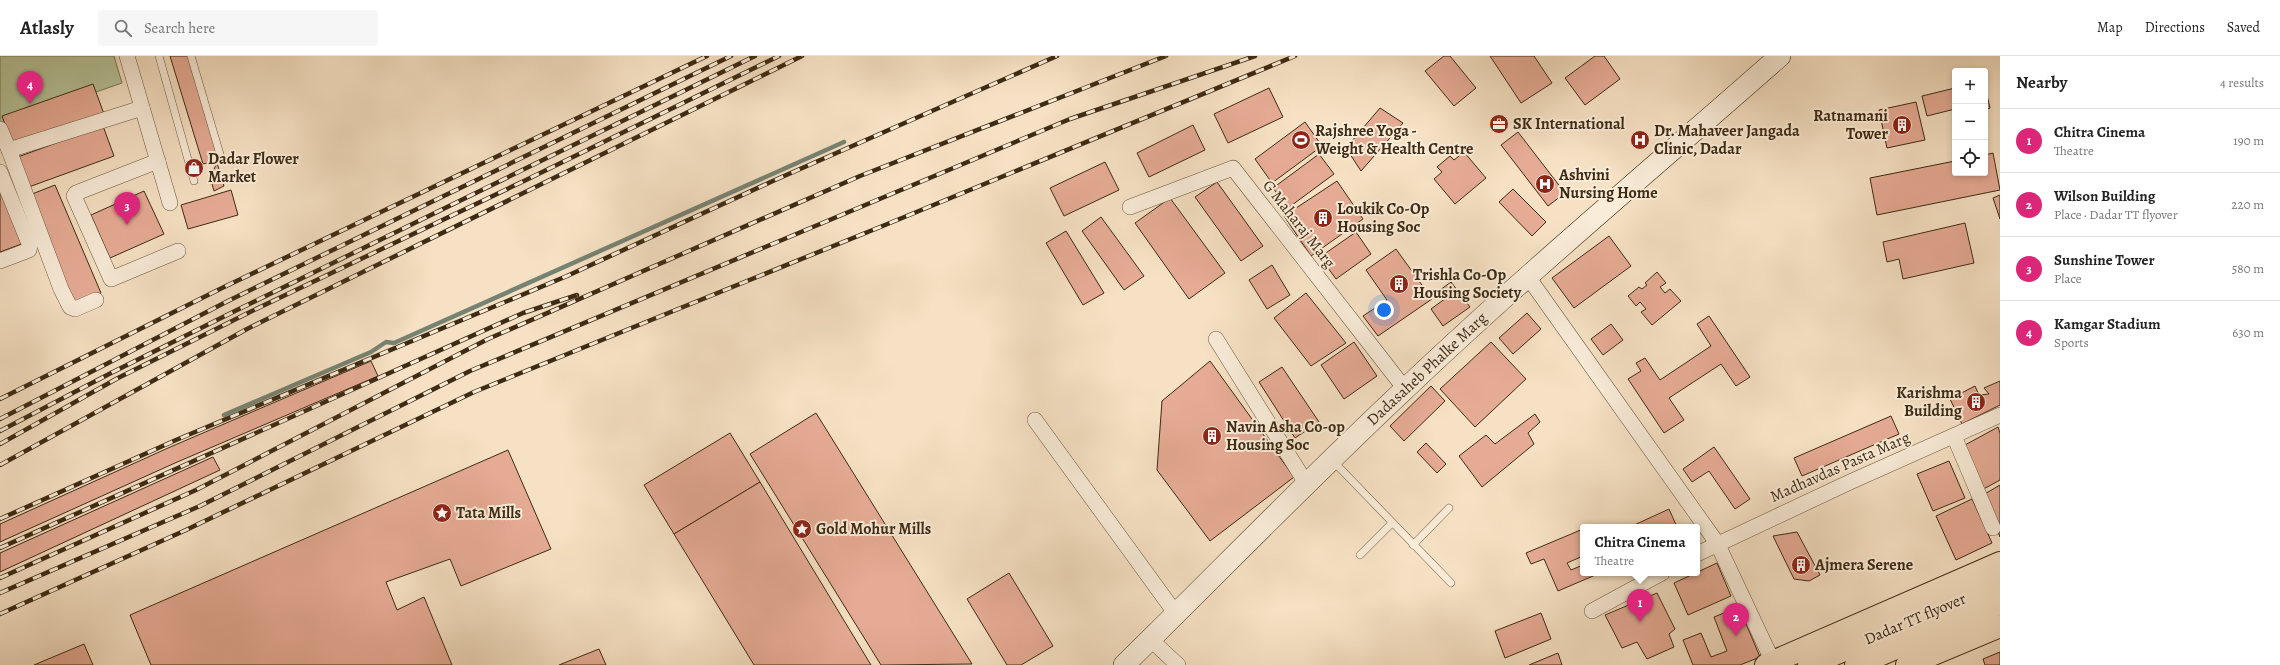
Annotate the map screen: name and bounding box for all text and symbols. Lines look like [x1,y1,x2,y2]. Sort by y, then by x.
search box [98,10,378,46]
text: Atlasly [20,15,74,41]
icon: search [112,17,134,39]
text: Search here [144,18,215,38]
text: Map [2097,18,2123,37]
text: Directions [2145,18,2205,37]
text: Saved [2227,18,2260,37]
map controls [1952,68,1988,176]
button: + [1952,68,1988,104]
pin: 4 [17,71,43,104]
text: Nearby [2016,71,2067,94]
text: 4 results [2220,74,2264,91]
button: − [1952,104,1988,140]
place label: Ratnamani Tower [1813,105,1888,145]
office icon: SK International [1488,113,1510,135]
place label: SK International [1513,113,1626,135]
building icon: Ratnamani Tower [1891,114,1913,136]
place label: Rajshree Yoga - Weight & Health Centre [1314,120,1473,160]
place label: Dr. Mahaveer Jangada Clinic, Dadar [1654,120,1800,160]
text: Chitra Cinema [2054,122,2145,142]
sports icon: Rajshree Yoga - Weight & Health Centre [1290,129,1312,151]
hospital icon: Dr. Mahaveer Jangada Clinic, Dadar [1629,129,1651,151]
text: 1 [2027,132,2031,149]
text: 190 m [2233,132,2264,149]
button: locate [1952,140,1988,176]
text: Theatre [2054,142,2094,159]
place label: Dadar Flower Market [208,148,299,188]
shop icon: Dadar Flower Market [183,157,205,179]
place label: Ashvini Nursing Home [1558,164,1658,204]
hospital icon: Ashvini Nursing Home [1534,173,1556,195]
street label: G Maharaj Marg [1258,175,1340,273]
text: Wilson Building [2054,186,2155,206]
pin: 3 [114,192,140,225]
text: 2 [2026,196,2032,213]
text: 220 m [2231,196,2264,213]
place label: Loukik Co-Op Housing Soc [1337,198,1430,238]
text: Place · Dadar TT flyover [2054,206,2178,223]
building icon: Loukik Co-Op Housing Soc [1312,207,1334,229]
text: Sunshine Tower [2054,250,2155,270]
text: 3 [2026,260,2032,277]
text: 580 m [2232,260,2264,277]
place label: Trishla Co-Op Housing Society [1413,264,1522,304]
text: Place [2054,270,2082,287]
building icon: Trishla Co-Op Housing Society [1388,273,1410,295]
your location [1374,300,1394,320]
street label: Dadasaheb Phalke Marg [1362,307,1492,431]
text: Kamgar Stadium [2054,314,2161,334]
text: 4 [2026,324,2032,341]
text: 630 m [2232,324,2264,341]
text: Sports [2054,334,2089,351]
place label: Karishma Building [1896,382,1963,422]
building icon: Karishma Building [1965,391,1987,413]
place label: Navin Asha Co-op Housing Soc [1226,416,1345,456]
building icon: Navin Asha Co-op Housing Soc [1201,425,1223,447]
street label: Madhavdas Pasta Marg [1767,426,1913,508]
place icon: Tata Mills [431,502,453,524]
place label: Tata Mills [456,502,521,524]
place icon: Gold Mohur Mills [791,518,813,540]
place label: Gold Mohur Mills [816,518,931,540]
popup [1580,524,1700,576]
text: Chitra Cinema [1594,532,1686,552]
text: Theatre [1594,552,1634,569]
building icon: Ajmera Serene [1790,554,1812,576]
place label: Ajmera Serene [1814,554,1913,576]
street label: Dadar TT flyover [1861,588,1969,650]
pin: 1 [1627,589,1653,622]
pin: 2 [1723,603,1749,636]

